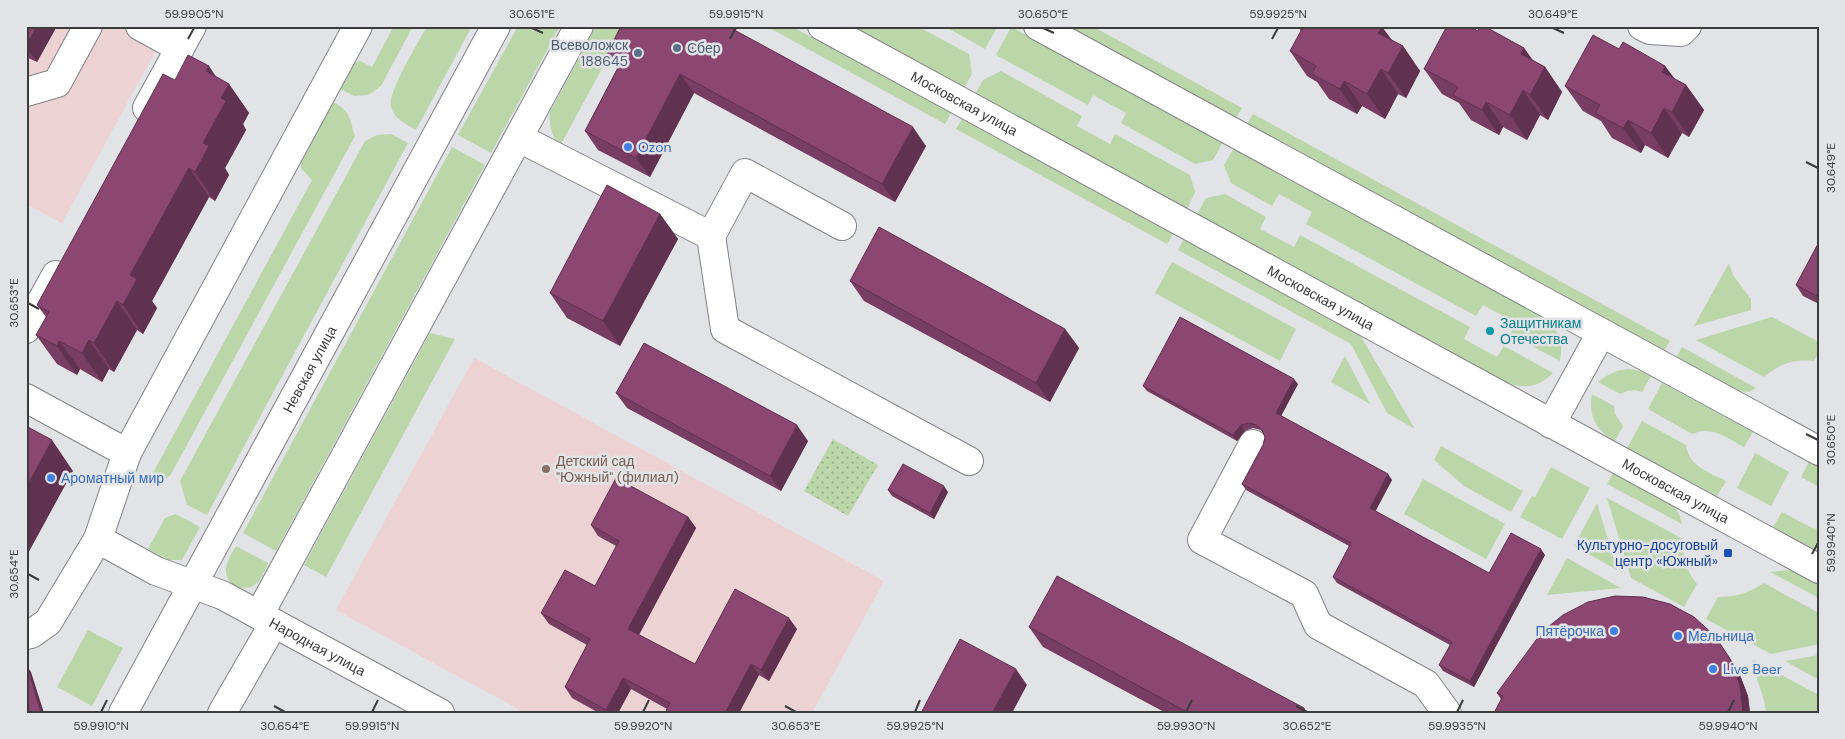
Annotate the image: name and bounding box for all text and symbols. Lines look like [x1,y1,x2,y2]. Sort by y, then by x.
text: 59.9905°N [164,6,224,22]
text: 30.651°E [509,6,555,22]
text: 59.9915°N [709,6,763,22]
text: 30.650°E [1018,6,1068,22]
text: 59.9925°N [1249,6,1307,22]
text: 30.649°E [1528,6,1578,22]
place label: Всеволожск 188645 [551,36,629,70]
place label: Сбер [687,39,721,57]
marker: Сбер [671,42,683,54]
marker: Всеволожск 188645 [632,47,644,59]
street label: Московская улица [908,67,1021,140]
place label: Ozon [638,138,672,156]
marker: Ozon [622,141,634,153]
text: 30.649°E [1823,143,1839,193]
street label: Московская улица [1264,261,1378,334]
text: 30.653°E [6,278,22,328]
place label: Защитникам Отечества [1500,314,1581,348]
street label: Невская улица [279,323,341,416]
marker: Защитникам Отечества [1484,325,1496,337]
text: 30.650°E [1823,415,1839,465]
place label: Детский сад "Южный" (филиал) [556,452,679,486]
street label: Московская улица [1619,455,1732,527]
marker: Детский сад "Южный" (филиал) [540,463,552,475]
place label: Ароматный мир [61,469,164,487]
marker: Ароматный мир [45,472,57,484]
text: 59.9940°N [1823,513,1839,573]
place label: Культурно-досуговый центр «Южный» [1577,536,1718,570]
marker: Культурно-досуговый центр «Южный» [1722,547,1734,559]
text: 30.654°E [6,549,22,599]
street label: Народная улица [266,613,369,680]
place label: Пятёрочка [1535,622,1604,640]
marker: Пятёрочка [1608,625,1620,637]
place label: Мельница [1688,627,1754,645]
marker: Мельница [1672,630,1684,642]
place label: Live Beer [1723,660,1782,678]
marker: Live Beer [1707,663,1719,675]
text: 59.9910°N [73,718,129,734]
text: 30.654°E [260,718,310,734]
text: 59.9915°N [345,718,399,734]
text: 59.9920°N [614,718,672,734]
text: 30.653°E [771,718,821,734]
text: 59.9925°N [886,718,944,734]
text: 59.9930°N [1157,718,1215,734]
text: 30.652°E [1282,718,1332,734]
text: 59.9935°N [1428,718,1486,734]
text: 59.9940°N [1698,718,1758,734]

